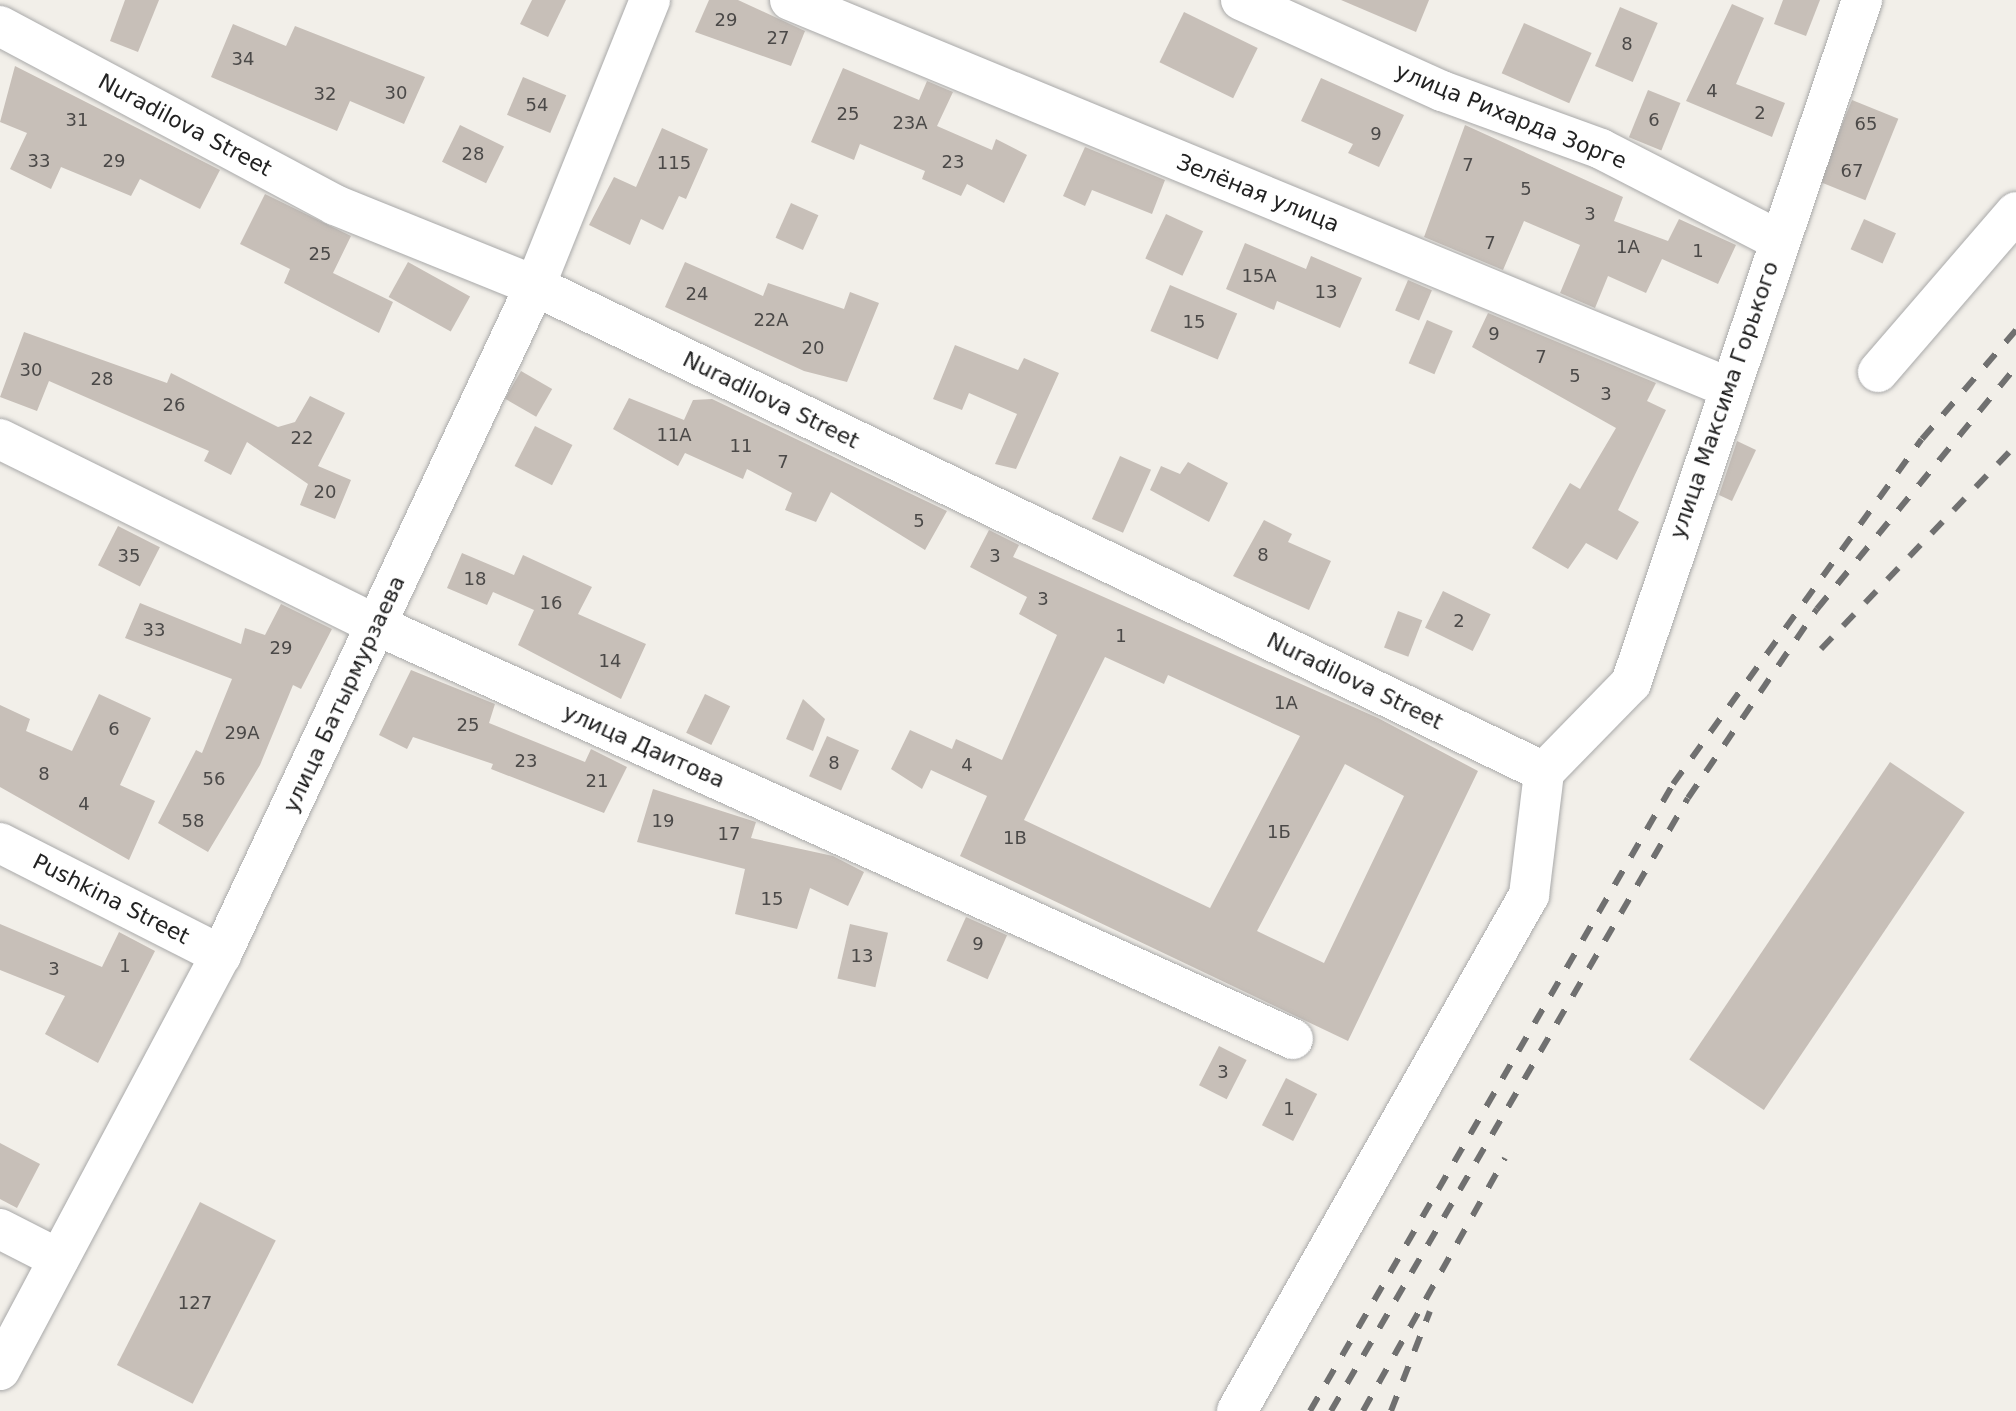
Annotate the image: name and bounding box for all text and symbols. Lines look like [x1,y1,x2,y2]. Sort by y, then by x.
house number: 29 [715,9,737,31]
house number: 27 [767,27,789,49]
house number: 8 [1621,33,1633,55]
house number: 34 [232,48,254,70]
street label: улица Рихарда Зорге [1391,57,1631,175]
street label: Nuradilova Street [94,68,276,182]
house number: 4 [1706,80,1718,102]
house number: 30 [385,82,407,104]
house number: 32 [314,83,336,105]
house number: 54 [526,94,548,116]
house number: 2 [1754,102,1766,124]
house number: 25 [837,103,859,125]
house number: 31 [66,109,88,131]
house number: 6 [1648,109,1660,131]
house number: 23А [892,112,928,134]
house number: 65 [1855,113,1877,135]
house number: 9 [1370,123,1382,145]
house number: 28 [462,143,484,165]
street label: Зелёная улица [1173,148,1343,238]
house number: 33 [28,150,50,172]
house number: 29 [103,150,125,172]
house number: 23 [942,151,964,173]
house number: 115 [657,152,691,174]
house number: 7 [1462,154,1474,176]
house number: 67 [1841,160,1863,182]
house number: 5 [1520,178,1532,200]
house number: 3 [1584,203,1596,225]
house number: 7 [1484,232,1496,254]
house number: 1А [1616,236,1640,258]
house number: 1 [1692,240,1704,262]
house number: 25 [309,243,331,265]
street label: улица Максима Горького [1664,258,1784,542]
house number: 15А [1241,265,1277,287]
house number: 13 [1315,281,1337,303]
house number: 24 [686,283,708,305]
house number: 22А [753,309,789,331]
house number: 15 [1183,311,1205,333]
house number: 9 [1488,323,1500,345]
house number: 20 [802,337,824,359]
street label: Nuradilova Street [679,346,863,454]
house number: 7 [1535,346,1547,368]
house number: 30 [20,359,42,381]
house number: 5 [1569,365,1581,387]
house number: 28 [91,368,113,390]
house number: 3 [1600,383,1612,405]
house number: 26 [163,394,185,416]
house number: 11А [656,424,692,446]
house number: 22 [291,427,313,449]
house number: 11 [730,435,752,457]
house number: 7 [777,451,789,473]
house number: 20 [314,481,336,503]
house number: 5 [913,510,925,532]
house number: 8 [1257,544,1269,566]
house number: 35 [118,545,140,567]
house number: 3 [989,545,1001,567]
house number: 18 [464,568,486,590]
street label: улица Батырмурзаева [277,571,411,817]
house number: 3 [1037,588,1049,610]
house number: 16 [540,592,562,614]
house number: 2 [1453,610,1465,632]
house number: 33 [143,619,165,641]
house number: 1 [1115,625,1127,647]
street label: Nuradilova Street [1263,627,1447,735]
house number: 29 [270,637,292,659]
house number: 14 [599,650,621,672]
house number: 1А [1274,692,1298,714]
street label: улица Даитова [559,698,729,794]
house number: 25 [457,714,479,736]
house number: 6 [108,718,120,740]
house number: 29А [224,722,260,744]
house number: 23 [515,750,537,772]
house number: 8 [828,752,840,774]
house number: 4 [961,754,973,776]
house number: 8 [38,763,50,785]
house number: 56 [203,768,225,790]
house number: 21 [586,770,608,792]
house number: 4 [78,793,90,815]
house number: 58 [182,810,204,832]
house number: 19 [652,810,674,832]
house number: 1Б [1267,821,1291,843]
house number: 17 [718,823,740,845]
house number: 1В [1003,827,1027,849]
street label: Pushkina Street [28,848,194,950]
house number: 15 [761,888,783,910]
house number: 9 [972,933,984,955]
house number: 13 [851,945,873,967]
house number: 1 [119,955,131,977]
house number: 3 [48,958,60,980]
house number: 3 [1217,1061,1229,1083]
house number: 1 [1283,1098,1295,1120]
house number: 127 [178,1292,212,1314]

